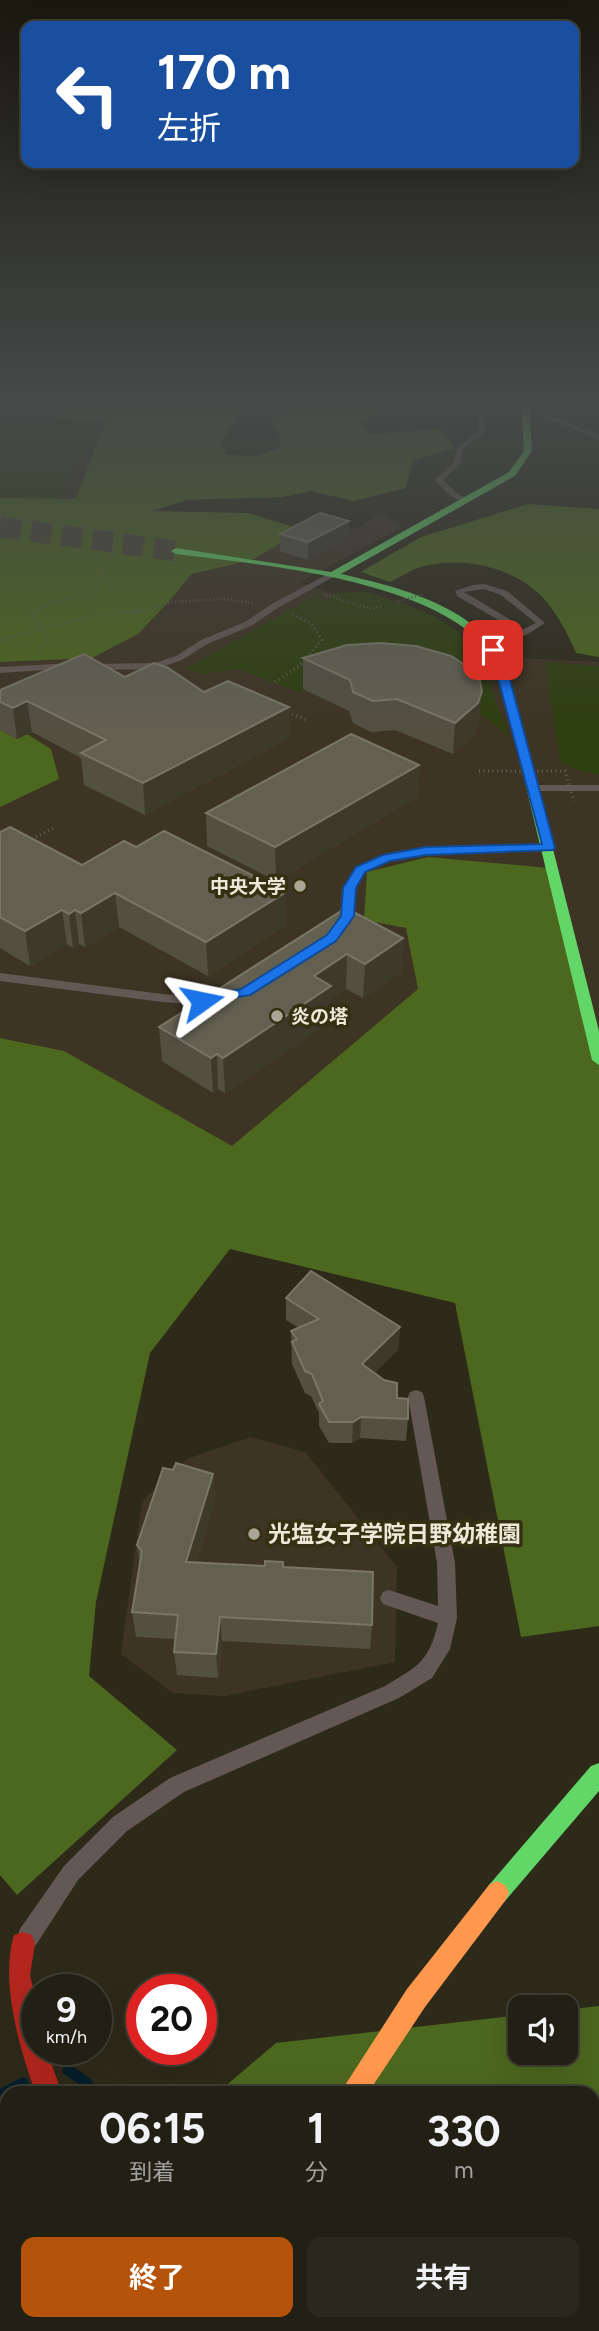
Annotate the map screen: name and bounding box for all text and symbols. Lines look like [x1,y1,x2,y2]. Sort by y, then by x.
text: 170 m [157,42,291,101]
icon: left [42,49,133,140]
text: 左折 [157,109,221,147]
pin [463,620,523,680]
icon: arrive [474,631,512,669]
place label: 中央大学 [210,875,286,898]
marker: 中央大学 [292,878,308,894]
position arrow [165,964,239,1038]
place label: 炎の塔 [291,1005,348,1028]
marker: 炎の塔 [269,1008,285,1024]
place label: 光塩女子学院日野幼稚園 [268,1520,521,1548]
marker: 光塩女子学院日野幼稚園 [246,1526,262,1542]
speed limit sign: 20 [126,1974,217,2065]
text: 9 [56,1989,77,2031]
map controls [508,1995,578,2065]
button: sound [508,1995,578,2065]
text: km/h [46,2026,87,2048]
text: 06:15 [99,2103,206,2154]
text: 1 [307,2103,325,2154]
text: 330 [427,2106,501,2157]
text: m [454,2156,474,2184]
text: 到着 [129,2158,175,2186]
text: 分 [305,2158,328,2186]
button: 終了 [21,2237,293,2317]
button: 共有 [307,2237,579,2317]

